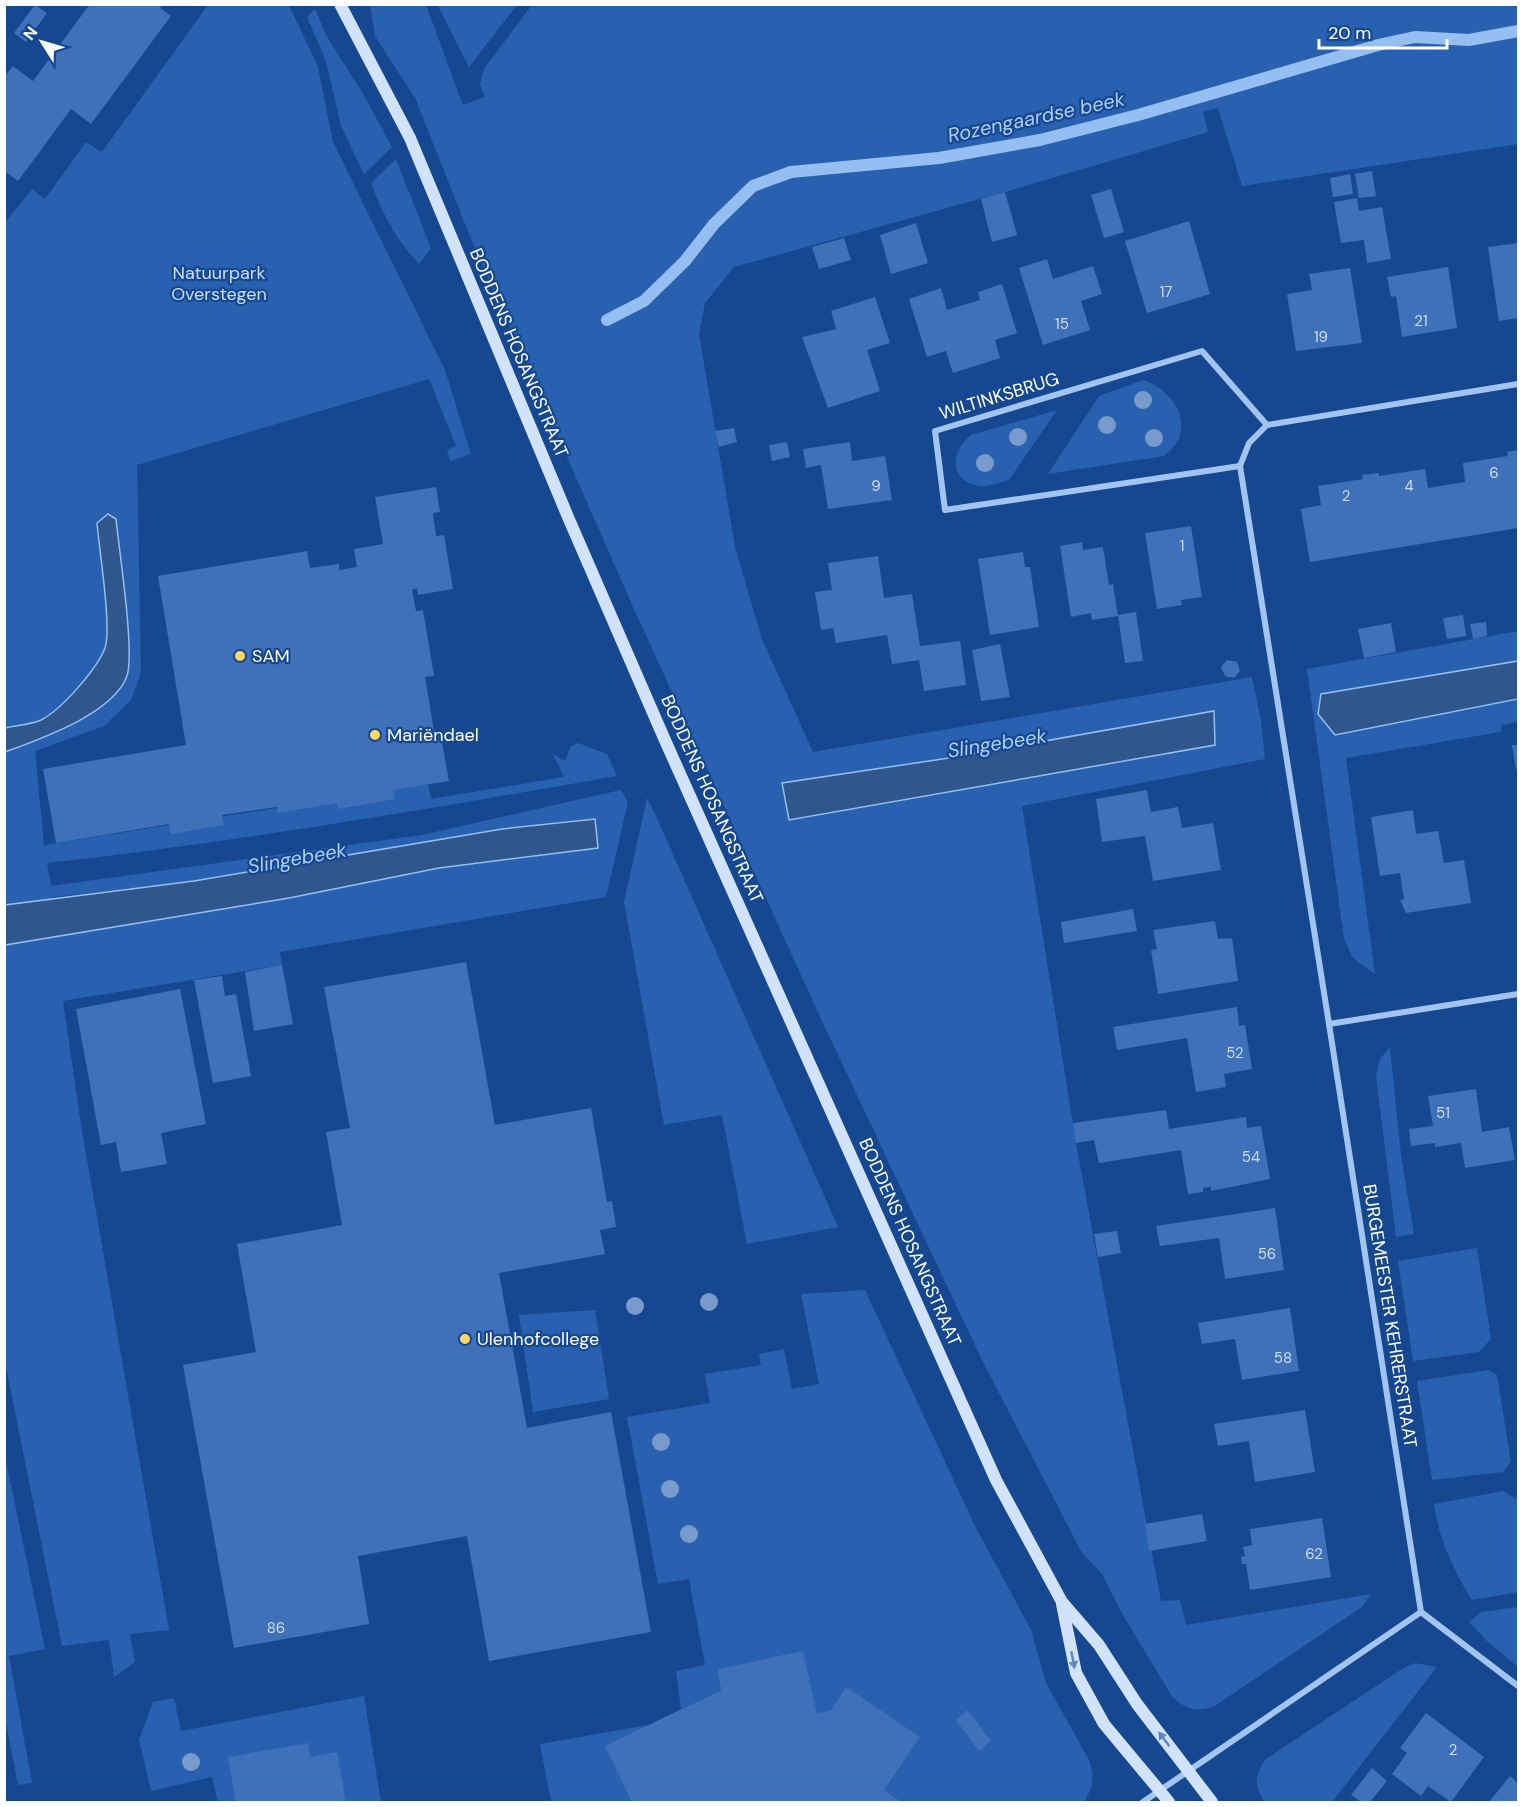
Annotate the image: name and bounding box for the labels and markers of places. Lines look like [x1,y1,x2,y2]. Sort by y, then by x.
place label: SAM [252,644,290,668]
marker: SAM [233,649,247,663]
place label: Mariëndael [387,723,479,747]
marker: Mariëndael [368,728,382,742]
place label: Ulenhofcollege [477,1327,599,1351]
marker: Ulenhofcollege [458,1332,472,1346]

